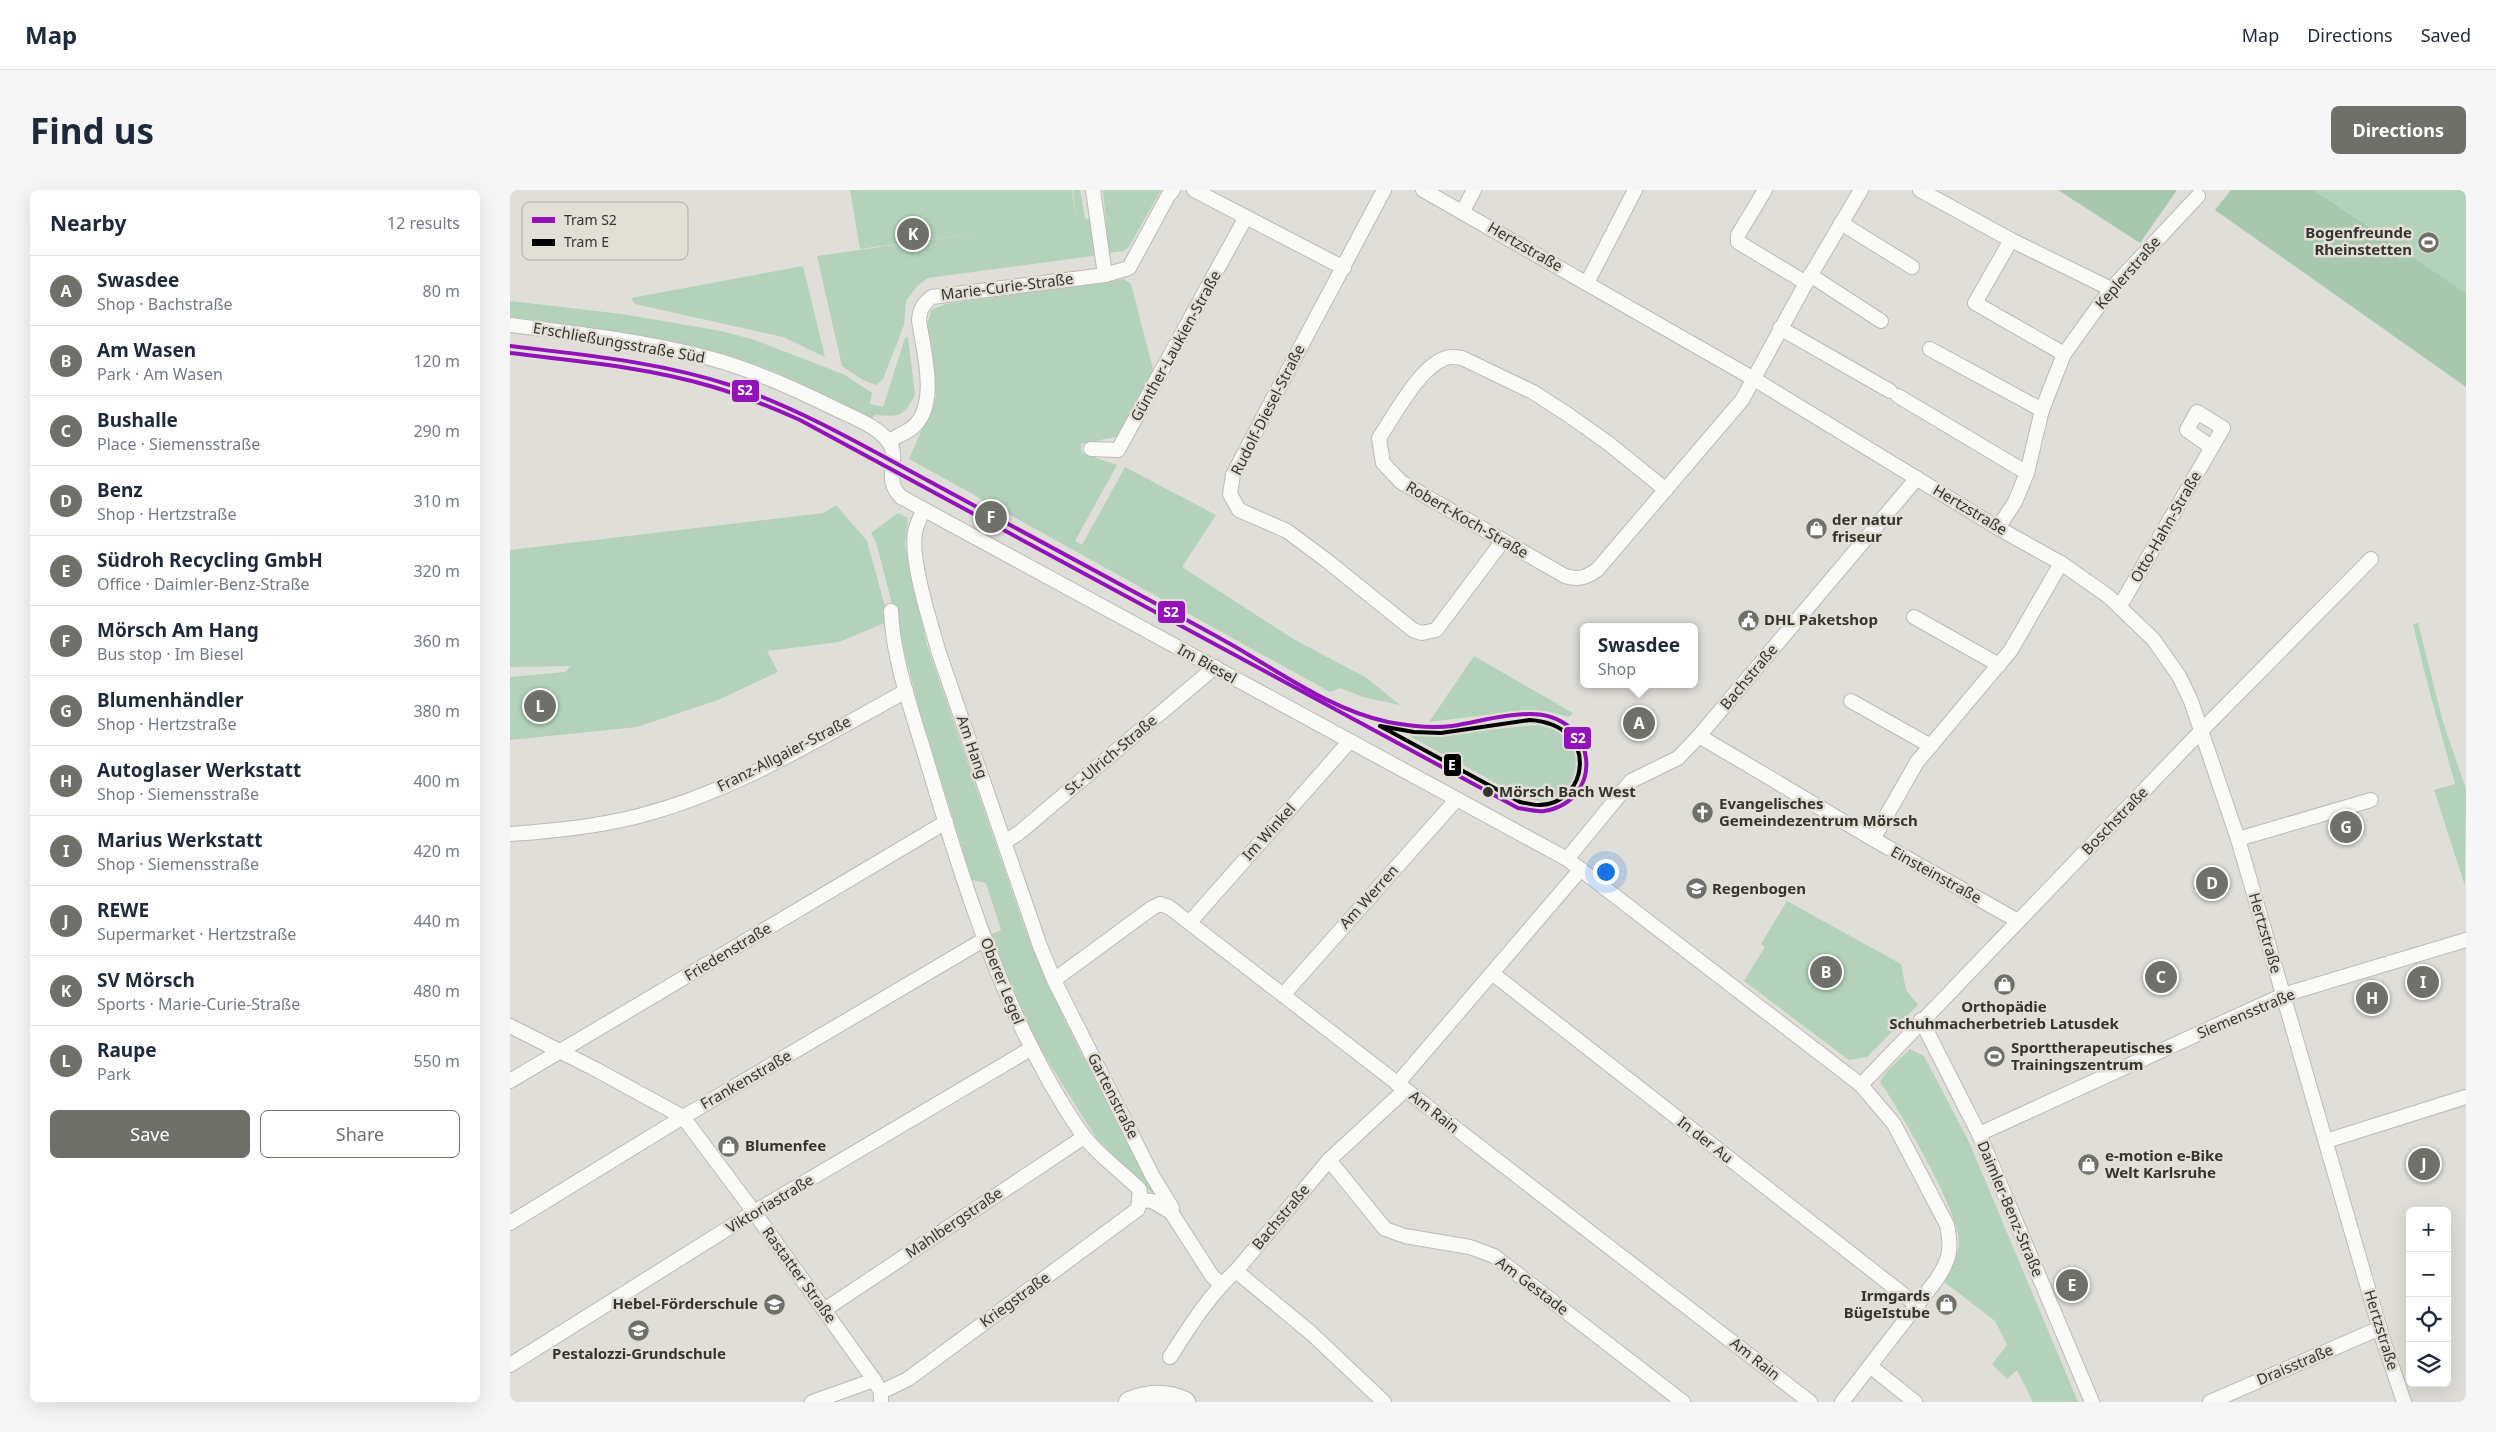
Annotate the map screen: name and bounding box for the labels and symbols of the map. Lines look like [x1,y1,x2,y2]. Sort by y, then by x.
legend [522,202,688,260]
text: Tram S2 [564,210,617,229]
pin: K [897,215,929,253]
street label: Hertzstraße [1485,217,1566,276]
place label: Bogenfreunde Rheinstetten [2305,222,2412,259]
sports icon: Bogenfreunde Rheinstetten [2416,230,2440,254]
text: Tram E [564,232,609,251]
street label: Keplerstraße [2090,232,2164,313]
street label: Günther-Laukien-Straße [1125,267,1225,424]
street label: Marie-Curie-Straße [939,268,1074,304]
street label: Erschließungsstraße Süd [532,317,707,367]
street label: Rudolf-Diesel-Straße [1225,341,1309,478]
line badge: S2 [731,379,760,403]
text: S2 [737,380,753,399]
street label: Otto-Hahn-Straße [2125,467,2205,586]
street label: Robert-Koch-Straße [1403,476,1532,562]
street label: Hertzstraße [1930,479,2011,539]
pin: F [975,498,1007,536]
place label: der natur friseur [1832,509,1903,546]
shop icon: der natur friseur [1804,517,1828,541]
line badge: S2 [1157,600,1186,624]
text: S2 [1163,602,1179,621]
public building icon: DHL Paketshop [1736,608,1760,632]
place label: DHL Paketshop [1764,609,1878,629]
street label: Im Biesel [1174,639,1241,688]
street label: Bachstraße [1715,639,1781,713]
pin: L [524,687,556,725]
pin: A [1623,704,1655,742]
street label: St.-Ulrich-Straße [1060,710,1161,799]
street label: Franz-Allgaier-Straße [713,711,854,795]
street label: Am Hang [953,712,993,781]
line badge: S2 [1563,726,1592,750]
text: S2 [1570,728,1586,747]
line badge: E [1443,753,1462,777]
text: E [1448,755,1456,774]
place label: Mörsch Bach West [1499,781,1636,801]
street label: Boschstraße [2077,782,2152,859]
marker: Mörsch Bach West [1481,785,1495,799]
place label: Evangelisches Gemeindezentrum Mörsch [1719,793,1918,830]
street label: Im Winkel [1237,798,1299,864]
church icon: Evangelisches Gemeindezentrum Mörsch [1691,801,1715,825]
pin: G [2330,808,2362,846]
street label: Einsteinstraße [1888,841,1985,907]
your location [1593,859,1619,885]
street label: Am Werren [1334,860,1402,933]
pin: D [2196,864,2228,902]
school or university icon: Regenbogen [1684,877,1708,901]
place label: Regenbogen [1712,878,1806,898]
street label: Hertzstraße [2245,890,2287,975]
street label: Friedenstraße [680,917,775,985]
street label: Oberer Legel [976,934,1029,1027]
pin: B [1810,953,1842,991]
pin: C [2145,958,2177,996]
pin: I [2407,963,2439,1001]
shop icon: Orthopädie Schuhmacherbetrieb Latusdek [1992,972,2016,996]
pin: H [2356,979,2388,1017]
street label: Siemensstraße [2194,983,2298,1043]
place label: Orthopädie Schuhmacherbetrieb Latusdek [1889,996,2119,1033]
place label: Sporttherapeutisches Trainingszentrum [2011,1037,2173,1074]
street label: Frankenstraße [696,1045,795,1113]
sports icon: Sporttherapeutisches Trainingszentrum [1983,1045,2007,1069]
street label: Gartenstraße [1084,1049,1144,1142]
street label: Am Rain [1405,1085,1464,1137]
street label: In der Au [1674,1111,1737,1167]
shop icon: Blumenfee [717,1134,741,1158]
place label: Blumenfee [745,1135,826,1155]
street label: Daimler-Benz-Straße [1973,1138,2049,1280]
place label: e-motion e-Bike Welt Karlsruhe [2105,1145,2223,1182]
pin: J [2408,1145,2440,1183]
shop icon: e-motion e-Bike Welt Karlsruhe [2077,1153,2101,1177]
street label: Viktoriastraße [722,1169,817,1237]
street label: Bachstraße [1247,1179,1313,1253]
street label: Mahlbergstraße [901,1182,1006,1262]
street label: Rastatter Straße [758,1222,841,1326]
street label: Am Gestade [1492,1251,1573,1319]
pin: E [2056,1266,2088,1304]
street label: Kriegstraße [975,1267,1053,1331]
place label: Irmgards BügeIstube [1844,1285,1930,1322]
street label: Hertzstraße [2360,1287,2404,1372]
school or university icon: Hebel-Förderschule [762,1292,786,1316]
place label: Hebel-Förderschule [613,1293,758,1313]
shop icon: Irmgards BügeIstube [1934,1293,1958,1317]
school or university icon: Pestalozzi-Grundschule [627,1319,651,1343]
street label: Am Rain [1726,1332,1785,1384]
street label: Draisstraße [2253,1339,2336,1389]
place label: Pestalozzi-Grundschule [552,1343,726,1363]

